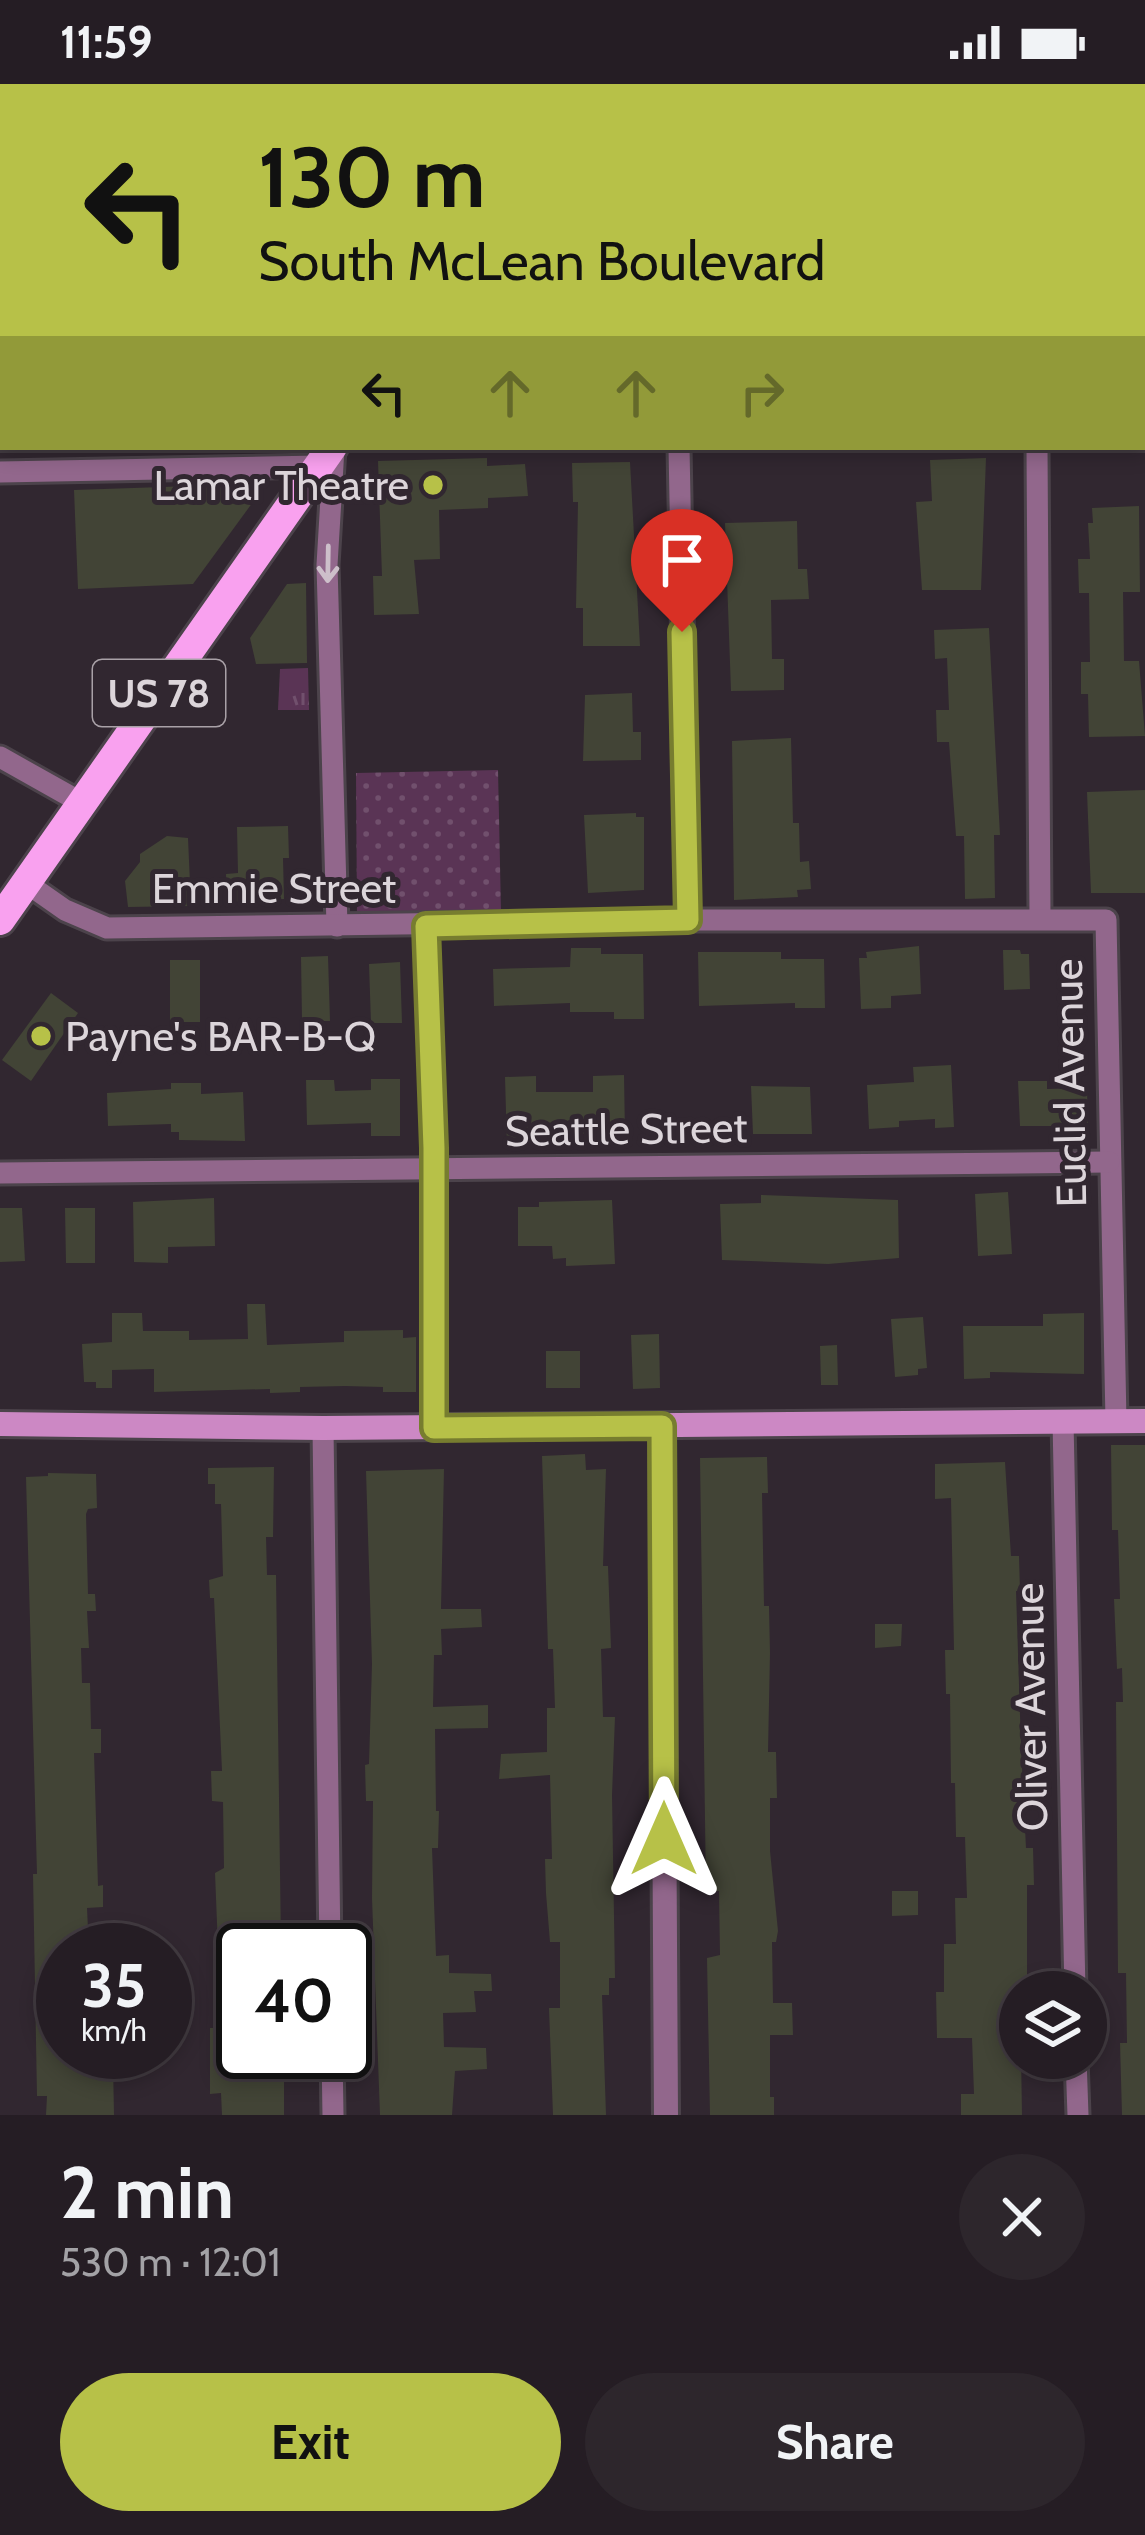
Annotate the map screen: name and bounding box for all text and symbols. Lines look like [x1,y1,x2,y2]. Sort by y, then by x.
text: 11:59 [60,15,153,69]
text: 130 m [258,126,485,228]
icon: left [60,132,216,288]
text: South McLean Boulevard [258,228,825,294]
icon: left [351,360,417,426]
icon: ahead [477,360,543,426]
icon: ahead [603,360,669,426]
icon: right [729,360,795,426]
place label: Lamar Theatre [154,459,409,511]
marker: Lamar Theatre [420,472,446,498]
pin [631,509,733,632]
icon: arrive [649,527,715,593]
one-way arrow [317,544,339,583]
road number: US 78 [93,660,225,726]
street label: Emmie Street [152,862,396,914]
street label: Euclid Avenue [1041,958,1097,1208]
place label: Payne's BAR-B-Q [65,1010,376,1062]
marker: Payne's BAR-B-Q [28,1023,54,1049]
street label: Seattle Street [504,1101,748,1157]
street label: Oliver Avenue [1002,1582,1058,1832]
position arrow [601,1776,727,1902]
speed limit sign: 40 [216,1923,372,2079]
text: 35 [82,1949,146,2022]
map controls [999,1971,1107,2079]
button: layers [999,1971,1107,2079]
text: km/h [81,2012,147,2049]
text: 2 min [60,2149,234,2236]
button: close [959,2154,1085,2280]
text: 530 m · 12:01 [60,2238,280,2286]
button: Exit [60,2373,561,2511]
button: Share [585,2373,1085,2511]

